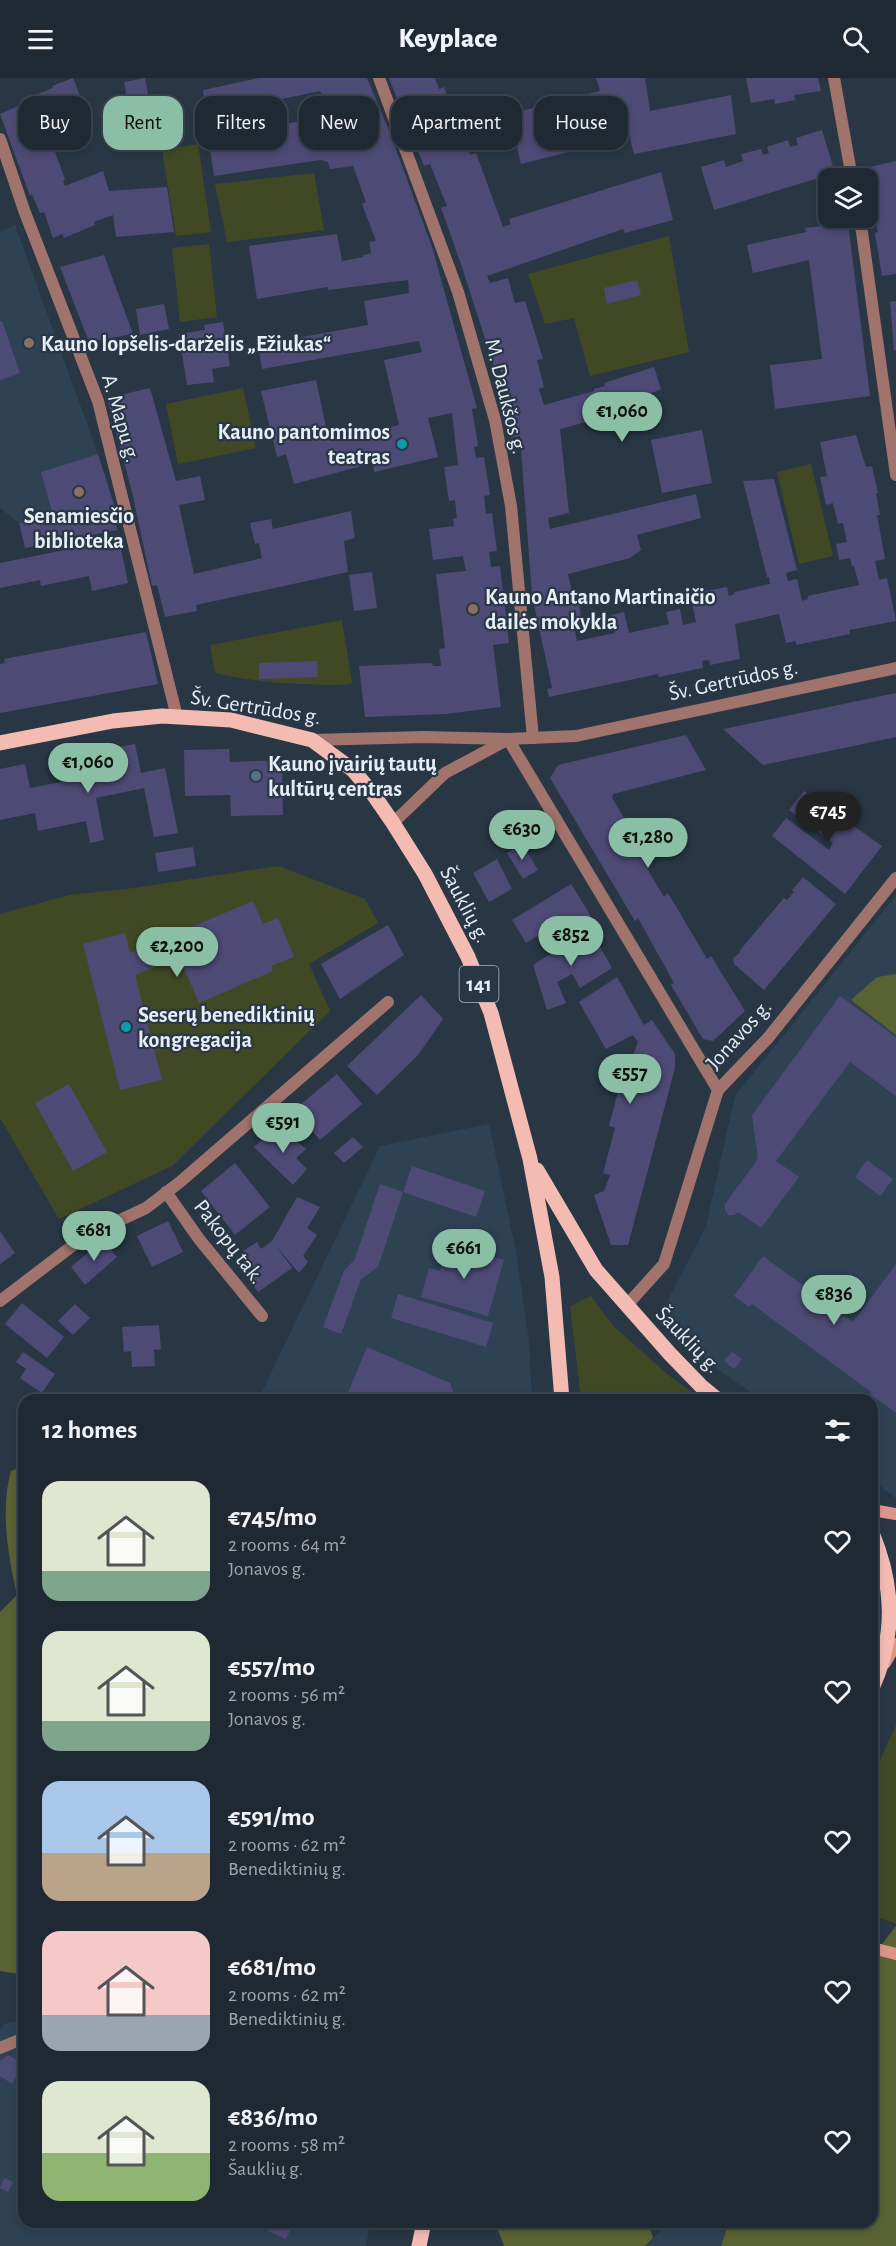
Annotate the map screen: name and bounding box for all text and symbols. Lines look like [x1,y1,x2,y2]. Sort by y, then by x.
icon: menu [24,23,57,56]
icon: search [839,23,872,56]
text: Keyplace [399,25,497,52]
chip: Buy [18,96,91,150]
chip: Rent [103,96,183,150]
chip: Filters [195,96,287,150]
chip: New [299,96,379,150]
chip: Apartment [391,96,522,150]
chip: House [534,96,628,150]
map controls [818,168,878,228]
button: layers [818,168,878,228]
place label: Kauno lopšelis-darželis „Ežiukas“ [41,333,331,355]
marker: Kauno lopšelis-darželis „Ežiukas“ [22,336,36,350]
street label: M. Daukšos g. [481,336,531,456]
street label: A. Mapu g. [98,372,144,465]
pin: €1,060 [573,392,671,443]
text: €1,060 [596,401,648,421]
place label: Kauno pantomimos teatras [218,421,390,468]
marker: Kauno pantomimos teatras [395,437,409,451]
marker: Senamiesčio biblioteka [72,485,86,499]
place label: Senamiesčio biblioteka [24,505,134,552]
place label: Kauno Antano Martinaičio dailės mokykla [485,586,716,634]
marker: Kauno Antano Martinaičio dailės mokykla [466,602,480,616]
street label: Šv. Gertrūdos g. [666,655,800,704]
street label: Šv. Gertrūdos g. [189,685,323,728]
pin: €1,060 [39,743,137,794]
text: €1,060 [62,752,114,772]
place label: Kauno įvairių tautų kultūrų centras [268,753,437,800]
marker: Kauno įvairių tautų kultūrų centras [249,769,263,783]
pin: €745 [792,792,864,843]
text: €745 [810,801,846,821]
pin: €630 [486,810,558,861]
pin: €1,280 [599,818,697,869]
text: €630 [503,819,541,839]
text: €1,280 [623,827,673,847]
street label: Šauklių g. [436,862,495,946]
pin: €852 [535,916,607,967]
text: €852 [552,925,590,945]
pin: €2,200 [128,927,226,978]
text: €2,200 [150,936,204,956]
road number: 141 [460,966,498,1002]
street label: Jonavos g. [702,996,776,1074]
place label: Seserų benediktinių kongregacija [138,1004,315,1052]
marker: Seserų benediktinių kongregacija [119,1020,133,1034]
pin: €557 [594,1054,666,1105]
text: €557 [612,1063,648,1083]
pin: €591 [247,1103,319,1154]
text: €591 [266,1112,300,1132]
street label: Pakopų tak. [190,1196,269,1288]
pin: €681 [58,1211,130,1262]
text: €681 [76,1220,112,1240]
pin: €661 [428,1229,500,1280]
text: €661 [446,1238,482,1258]
pin: €836 [798,1275,870,1326]
text: €836 [815,1284,853,1304]
street label: Šauklių g. [652,1302,726,1377]
icon: filters [821,1414,854,1447]
text: 12 homes [42,1417,137,1443]
text: €745/mo [228,1504,317,1530]
icon: home [90,1505,162,1577]
icon: heart [821,1525,854,1558]
text: 2 rooms · 64 m² [228,1535,346,1555]
text: Jonavos g. [228,1559,306,1579]
text: €557/mo [228,1654,315,1680]
icon: home [90,1655,162,1727]
icon: heart [821,1675,854,1708]
text: 2 rooms · 56 m² [228,1685,345,1705]
text: Jonavos g. [228,1709,306,1729]
text: €591/mo [228,1804,315,1830]
icon: home [90,1805,162,1877]
icon: heart [821,1825,854,1858]
text: 2 rooms · 62 m² [228,1835,346,1855]
text: Benediktinių g. [228,1859,346,1879]
text: €681/mo [228,1954,316,1980]
icon: home [90,1955,162,2027]
icon: heart [821,1975,854,2008]
text: 2 rooms · 62 m² [228,1985,346,2005]
text: Benediktinių g. [228,2009,346,2029]
text: €836/mo [228,2104,318,2130]
icon: home [90,2105,162,2177]
icon: heart [821,2125,854,2158]
text: 2 rooms · 58 m² [228,2135,345,2155]
text: Šauklių g. [228,2159,303,2179]

